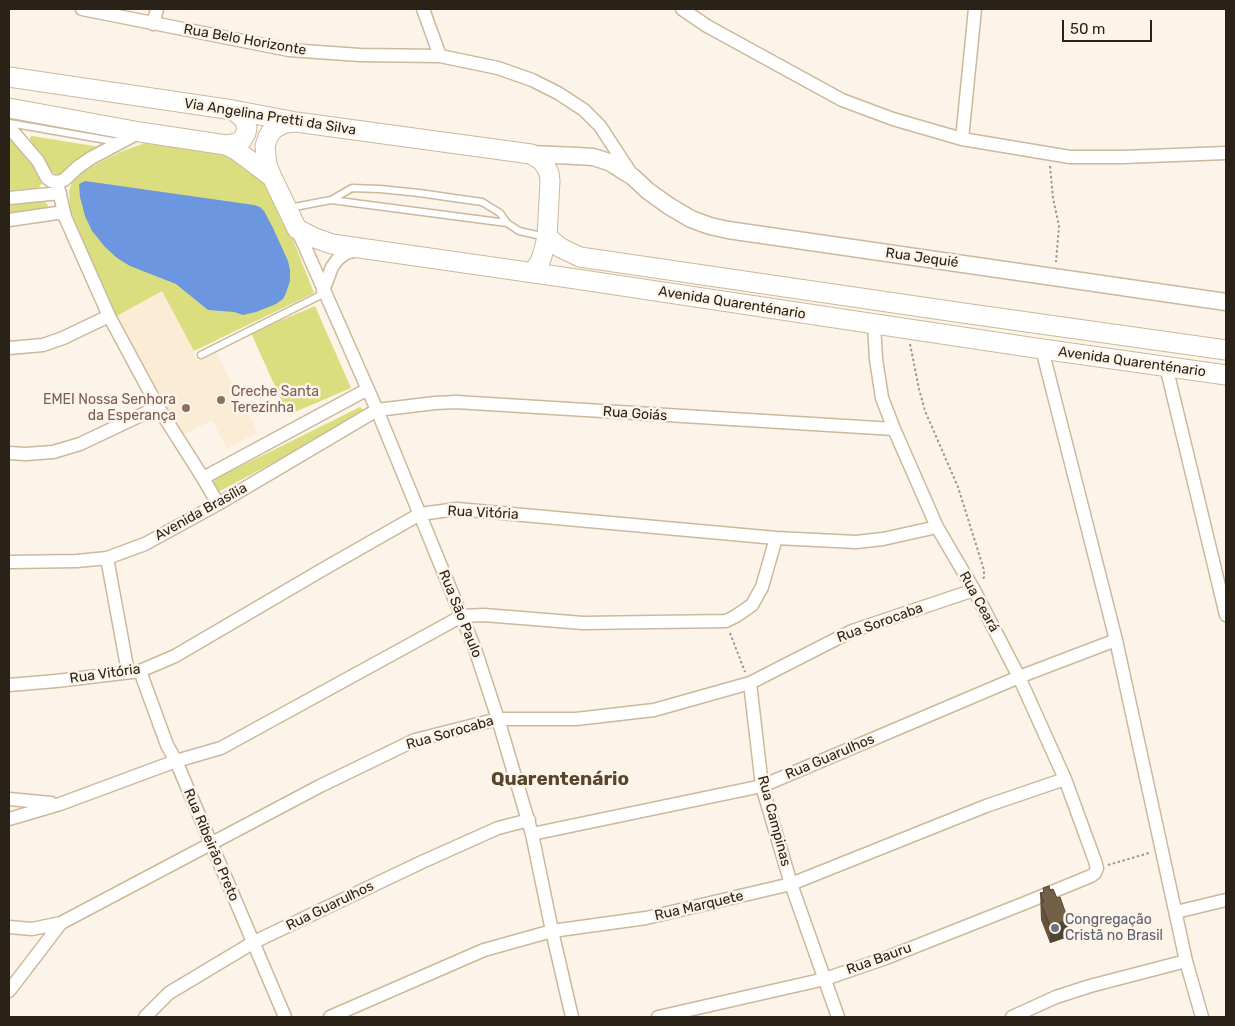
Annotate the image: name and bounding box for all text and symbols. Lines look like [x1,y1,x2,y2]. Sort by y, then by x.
scale bar [1065,10,1155,42]
text: 50 m [1070,20,1105,38]
street label: Rua Belo Horizonte [182,21,308,59]
street label: Via Angelina Pretti da Silva [183,95,357,139]
street label: Rua Jequié [884,245,960,271]
street label: Avenida Quarenténario [657,283,807,323]
street label: Avenida Quarenténario [1057,343,1207,381]
place label: Creche Santa Terezinha [231,384,319,417]
place label: EMEI Nossa Senhora da Esperança [43,392,176,424]
marker: Creche Santa Terezinha [215,394,227,406]
marker: EMEI Nossa Senhora da Esperança [180,402,192,414]
street label: Rua Goiás [602,403,668,425]
street label: Avenida Brasília [152,480,250,544]
street label: Rua Vitória [447,503,519,523]
street label: Rua São Paulo [435,568,485,660]
street label: Rua Ceará [956,569,1002,635]
street label: Rua Sorocaba [835,600,925,646]
street label: Rua Vitória [69,661,141,687]
street label: Rua Sorocaba [404,712,496,754]
street label: Rua Guarulhos [783,731,877,783]
district label: Quarentenário [491,769,629,791]
street label: Rua Campinas [754,774,794,868]
street label: Rua Ribeirão Preto [180,786,242,904]
street label: Rua Guarulhos [283,878,377,934]
street label: Rua Marquete [653,888,745,924]
place label: Congregação Cristã no Brasil [1065,912,1163,944]
marker: Congregação Cristã no Brasil [1049,922,1061,934]
street label: Rua Bauru [844,939,914,979]

